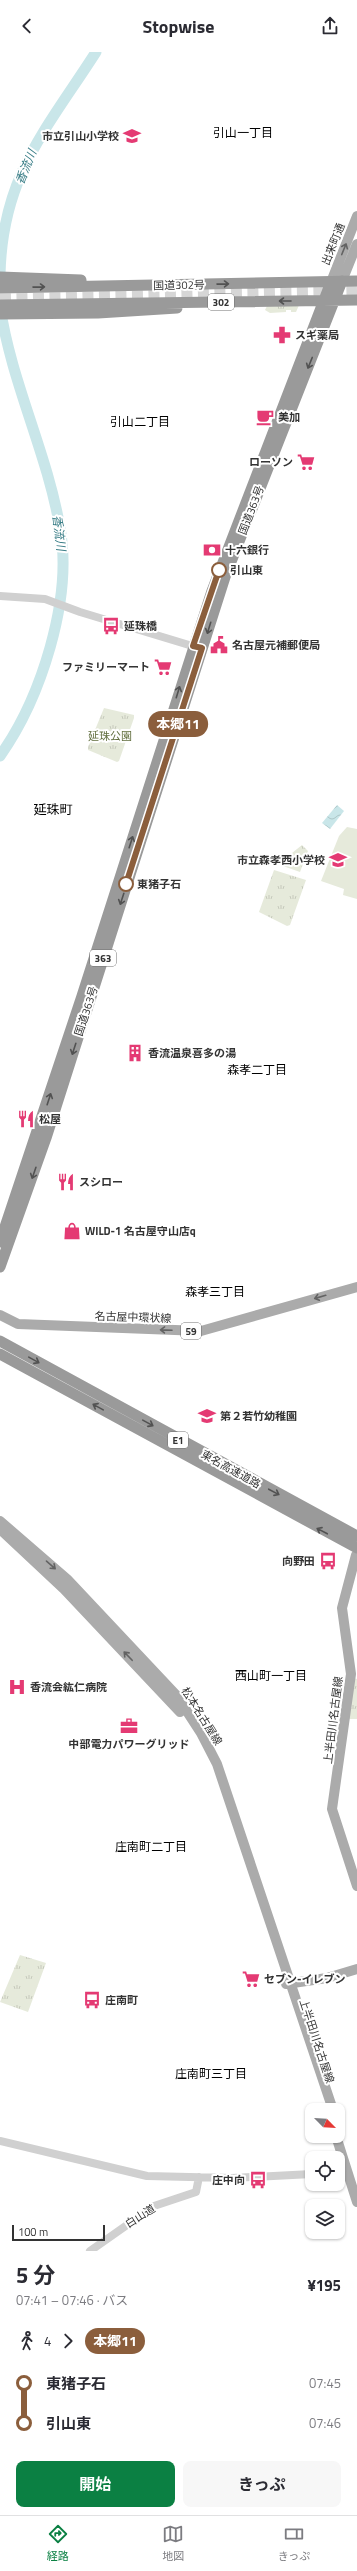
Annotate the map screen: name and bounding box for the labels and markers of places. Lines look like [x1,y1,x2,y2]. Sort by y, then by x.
school or university icon: 市立引山小学校 [122,126,142,146]
place label: 市立引山小学校 [42,128,119,144]
pharmacy icon: スギ薬局 [272,325,292,345]
place label: スギ薬局 [295,327,339,343]
cafe icon: 美加 [255,407,275,427]
place label: 美加 [278,409,300,425]
supermarket icon: ローソン [296,452,316,472]
place label: ローソン [249,454,293,470]
bank icon: 十六銀行 [202,540,222,560]
place label: 十六銀行 [225,542,269,558]
marker: 引山東 [211,562,227,578]
place label: 引山東 [230,562,263,578]
bus stop icon: 延珠橋 [101,616,121,636]
place label: 延珠橋 [124,618,157,634]
public building icon: 名古屋元補郵便局 [209,635,229,655]
place label: 名古屋元補郵便局 [232,637,320,653]
supermarket icon: ファミリーマート [153,657,173,677]
place label: ファミリーマート [62,659,150,675]
school or university icon: 市立森孝西小学校 [328,850,348,870]
place label: 市立森孝西小学校 [237,852,325,868]
marker: 東猪子石 [118,876,134,892]
place label: 東猪子石 [137,876,181,892]
building icon: 香流温泉喜多の湯 [125,1043,145,1063]
place label: 香流温泉喜多の湯 [148,1045,236,1061]
restaurant icon: 松屋 [16,1109,36,1129]
place label: 松屋 [39,1111,61,1127]
restaurant icon: スシロー [56,1172,76,1192]
place label: スシロー [79,1174,123,1190]
shop icon: WILD-1 名古屋守山店q [62,1221,82,1241]
place label: WILD-1 名古屋守山店q [85,1223,196,1239]
school or university icon: 第２若竹幼稚園 [197,1406,217,1426]
place label: 第２若竹幼稚園 [220,1408,297,1424]
bus stop icon: 向野田 [318,1551,338,1571]
place label: 向野田 [282,1553,315,1569]
hospital icon: 香流会紘仁病院 [7,1677,27,1697]
place label: 香流会紘仁病院 [30,1679,107,1695]
office icon: 中部電力パワーグリッド [119,1716,139,1736]
place label: 中部電力パワーグリッド [69,1736,190,1752]
supermarket icon: セブン-イレブン [241,1969,261,1989]
place label: セブン-イレブン [264,1971,346,1987]
bus stop icon: 庄南町 [82,1990,102,2010]
place label: 庄南町 [105,1992,138,2008]
bus stop icon: 庄中向 [248,2170,268,2190]
place label: 庄中向 [212,2172,245,2188]

